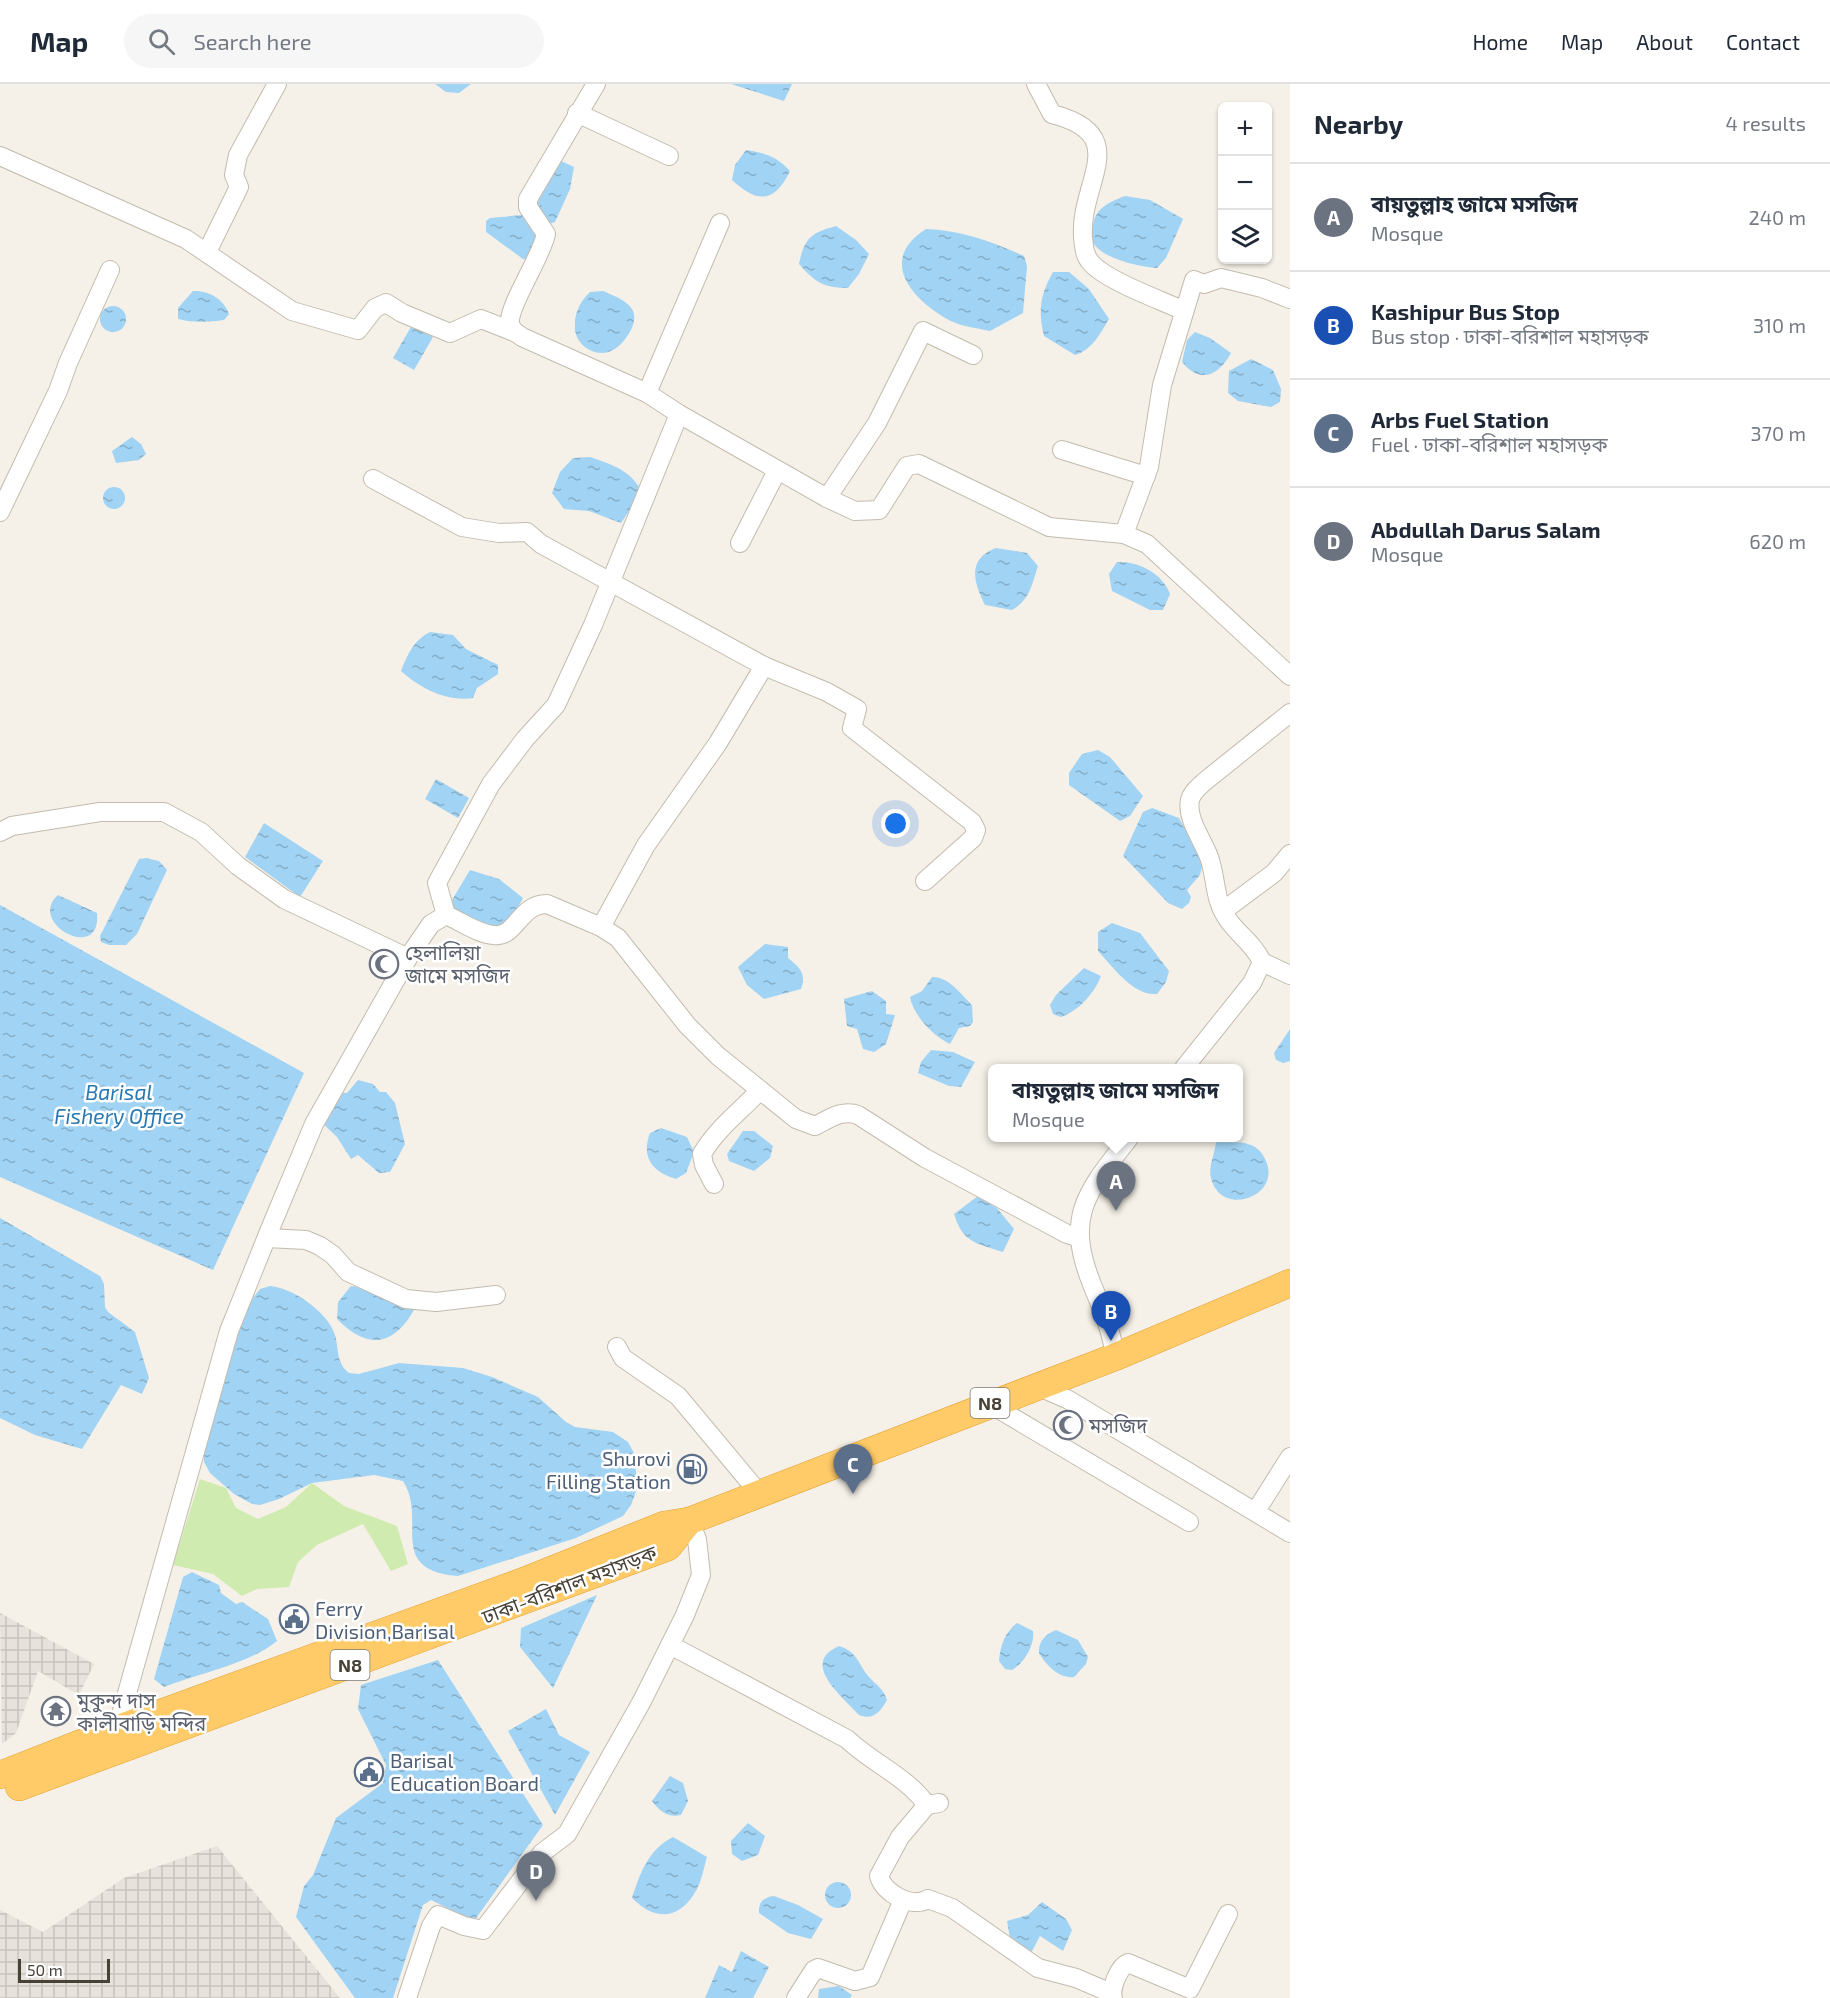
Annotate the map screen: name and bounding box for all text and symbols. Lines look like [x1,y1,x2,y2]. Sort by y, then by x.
search box [124,14,544,68]
text: Map [30,24,88,58]
icon: search [145,25,178,58]
text: Search here [193,28,312,54]
text: Home [1472,29,1528,54]
text: Map [1561,29,1603,54]
text: About [1636,29,1693,54]
text: Contact [1726,29,1800,54]
map controls [1218,102,1272,264]
button: + [1218,102,1272,156]
text: Nearby [1314,108,1403,139]
text: 4 results [1726,111,1806,135]
button: − [1218,156,1272,210]
text: বায়তুল্লাহ জামে মসজিদ [1371,190,1578,216]
text: A [1327,205,1340,229]
text: 240 m [1748,205,1806,229]
button: layers [1218,210,1272,264]
text: Mosque [1371,221,1444,245]
text: Kashipur Bus Stop [1371,298,1560,324]
text: B [1327,313,1340,337]
text: 310 m [1753,313,1806,337]
text: Bus stop · ঢাকা-বরিশাল মহাসড়ক [1371,324,1649,348]
text: Arbs Fuel Station [1371,406,1549,432]
text: C [1328,421,1339,445]
text: 370 m [1751,421,1806,445]
text: Fuel · ঢাকা-বরিশাল মহাসড়ক [1371,432,1608,456]
text: Abdullah Darus Salam [1371,516,1601,542]
text: D [1327,529,1340,553]
text: 620 m [1749,529,1806,553]
text: Mosque [1371,542,1444,566]
your location [881,809,910,838]
place label: হেলালিয়া জামে মসজিদ [404,940,511,987]
mosque icon: হেলালিয়া জামে মসজিদ [368,948,400,980]
popup [988,1064,1243,1142]
text: বায়তুল্লাহ জামে মসজিদ [1012,1076,1219,1102]
water label: Barisal Fishery Office [54,1079,184,1129]
text: Mosque [1012,1107,1085,1131]
pin: A [1096,1162,1136,1211]
pin: B [1092,1292,1130,1341]
road number: N8 [970,1388,1010,1418]
mosque icon: মসজিদ [1052,1409,1084,1441]
place label: মসজিদ [1088,1413,1148,1437]
pin: C [834,1444,872,1494]
place label: Shurovi Filling Station [546,1446,671,1493]
fuel station icon: Shurovi Filling Station [676,1453,708,1485]
street label: ঢাকা-বরিশাল মহাসড়ক [477,1539,660,1629]
place label: Ferry Division,Barisal [315,1596,455,1643]
public building icon: Ferry Division,Barisal [278,1603,310,1635]
road number: N8 [330,1650,370,1680]
place label: মুকুন্দ দাস কালীবাড়ি মন্দির [76,1688,207,1735]
temple icon: মুকুন্দ দাস কালীবাড়ি মন্দির [40,1695,72,1727]
place label: Barisal Education Board [390,1748,539,1795]
public building icon: Barisal Education Board [353,1756,385,1788]
pin: D [516,1852,556,1901]
scale bar [18,1956,110,1984]
text: 50 m [27,1960,63,1979]

